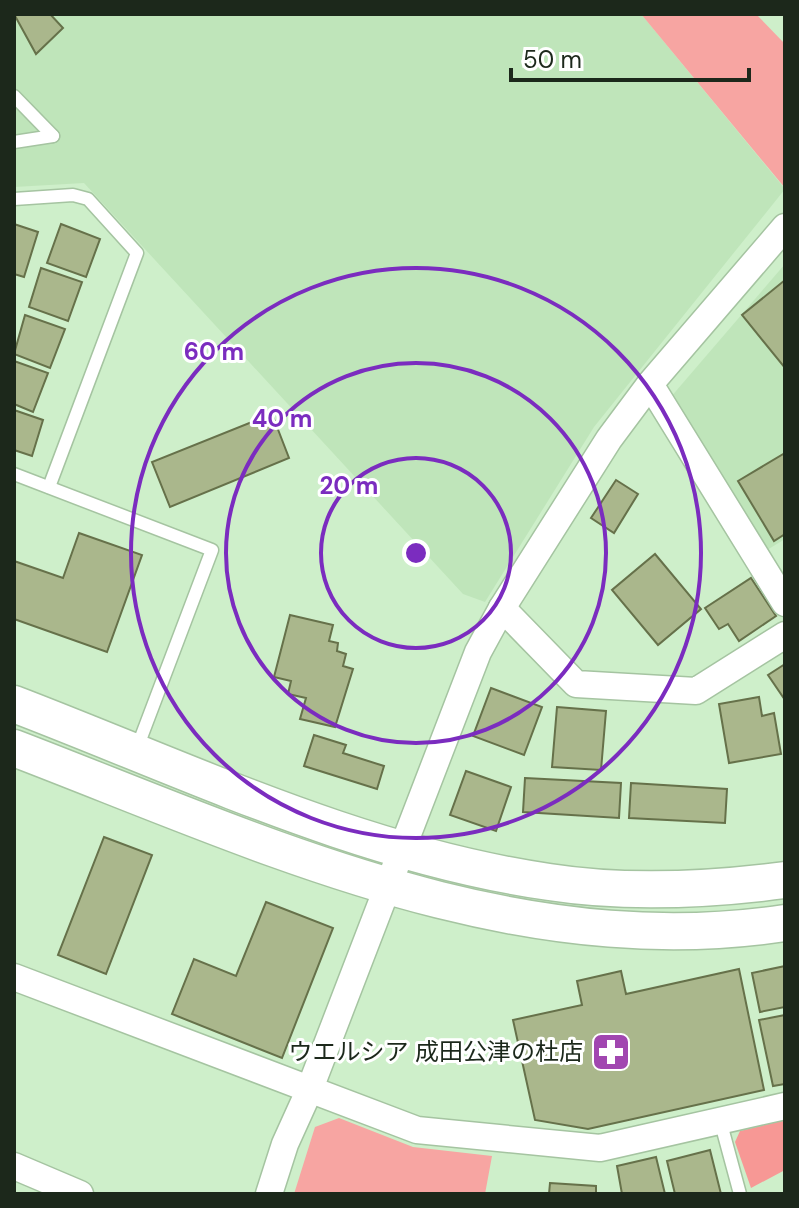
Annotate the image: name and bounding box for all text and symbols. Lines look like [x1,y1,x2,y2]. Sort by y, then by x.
scale bar [511,32,749,82]
text: 50 m [523,44,582,75]
text: 60 m [184,336,244,367]
text: 40 m [252,403,312,434]
text: 20 m [320,470,378,501]
centre of rings [402,539,430,567]
pharmacy icon: ウエルシア 成田公津の杜店 [590,1031,632,1073]
place label: ウエルシア 成田公津の杜店 [289,1036,583,1067]

